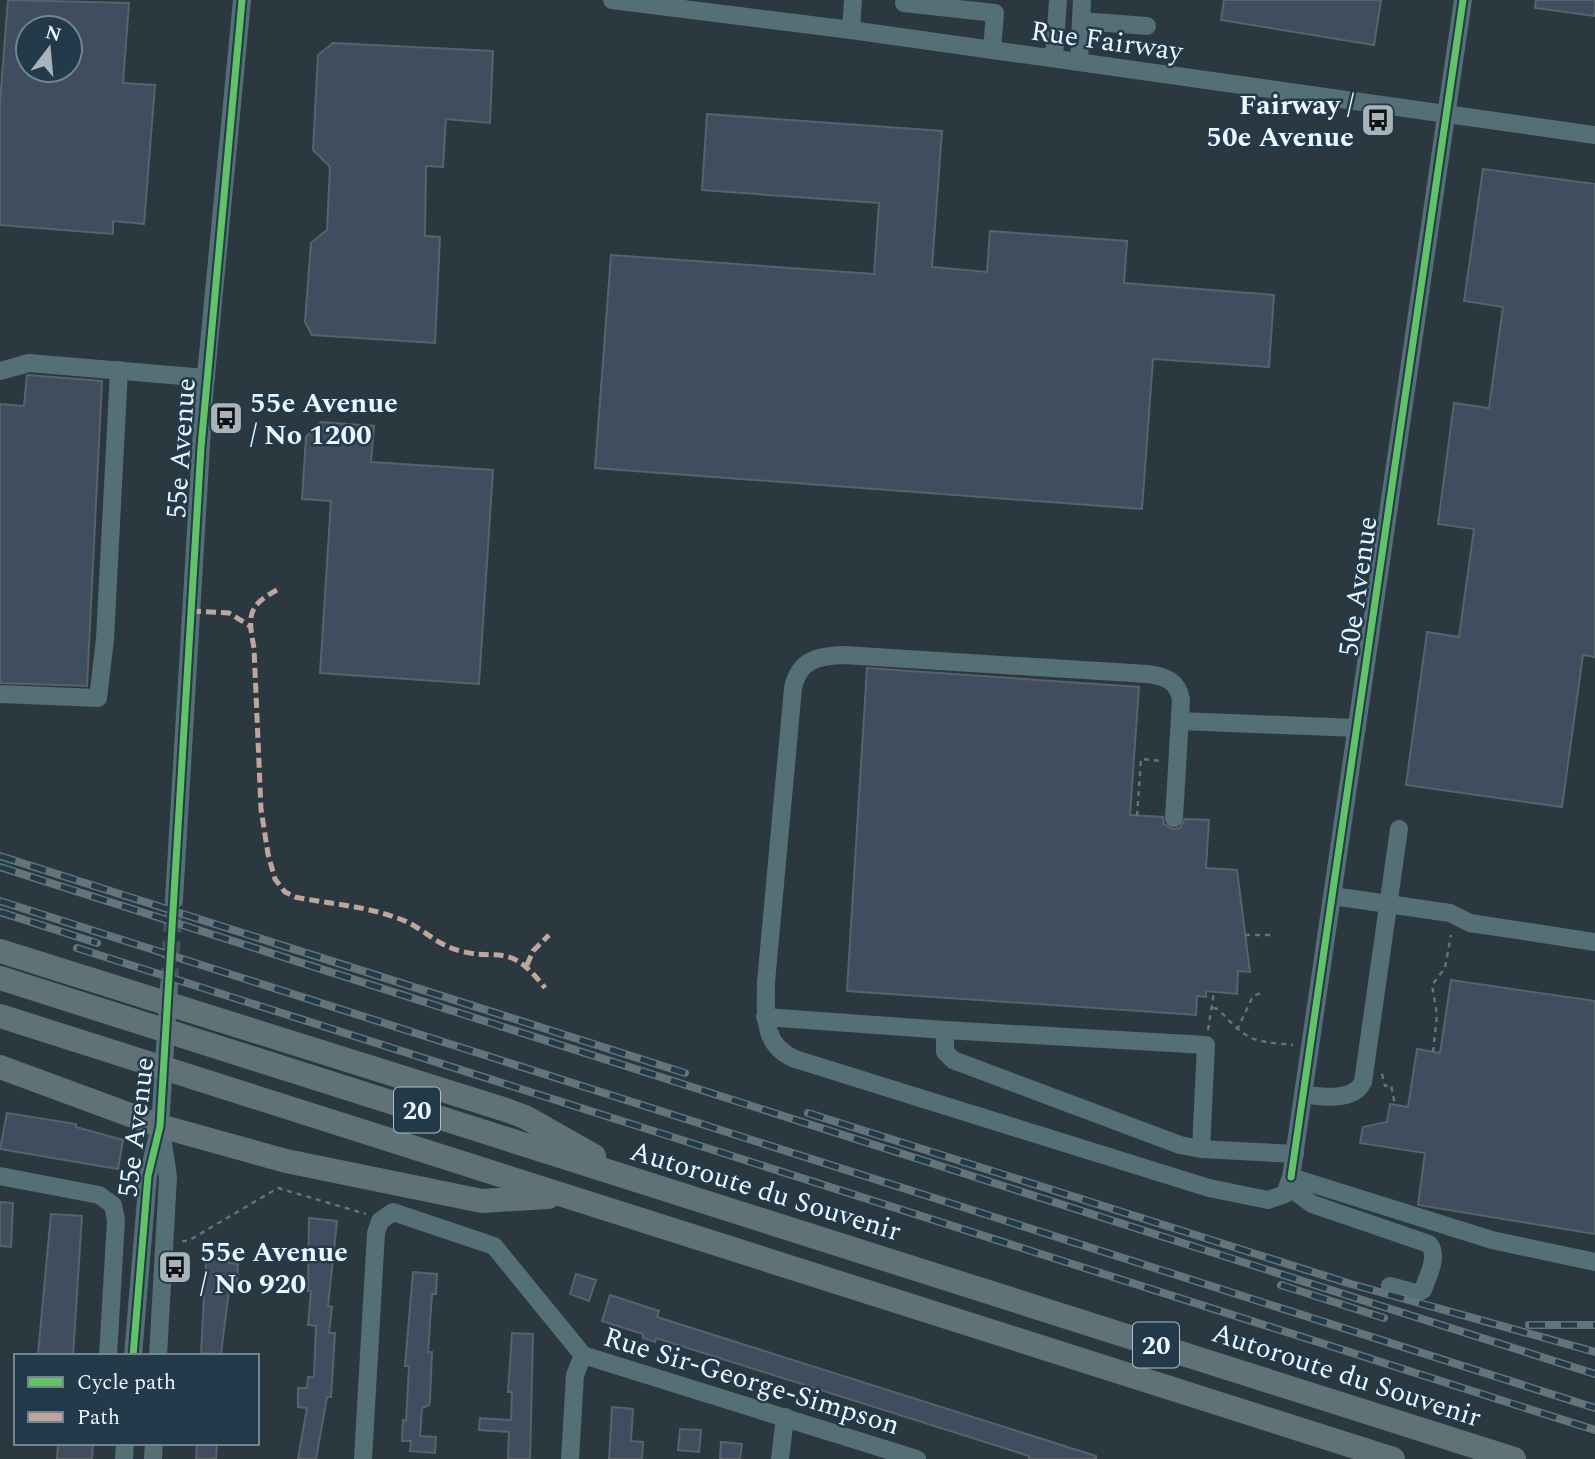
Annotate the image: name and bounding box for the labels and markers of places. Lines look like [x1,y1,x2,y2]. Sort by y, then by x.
place label: Fairway / 50e Avenue [1206,84,1354,159]
bus stop icon: Fairway / 50e Avenue [1359,101,1397,139]
place label: 55e Avenue / No 1200 [250,382,398,457]
bus stop icon: 55e Avenue / No 1200 [207,399,245,437]
place label: 55e Avenue / No 920 [200,1231,348,1306]
bus stop icon: 55e Avenue / No 920 [156,1248,194,1286]

